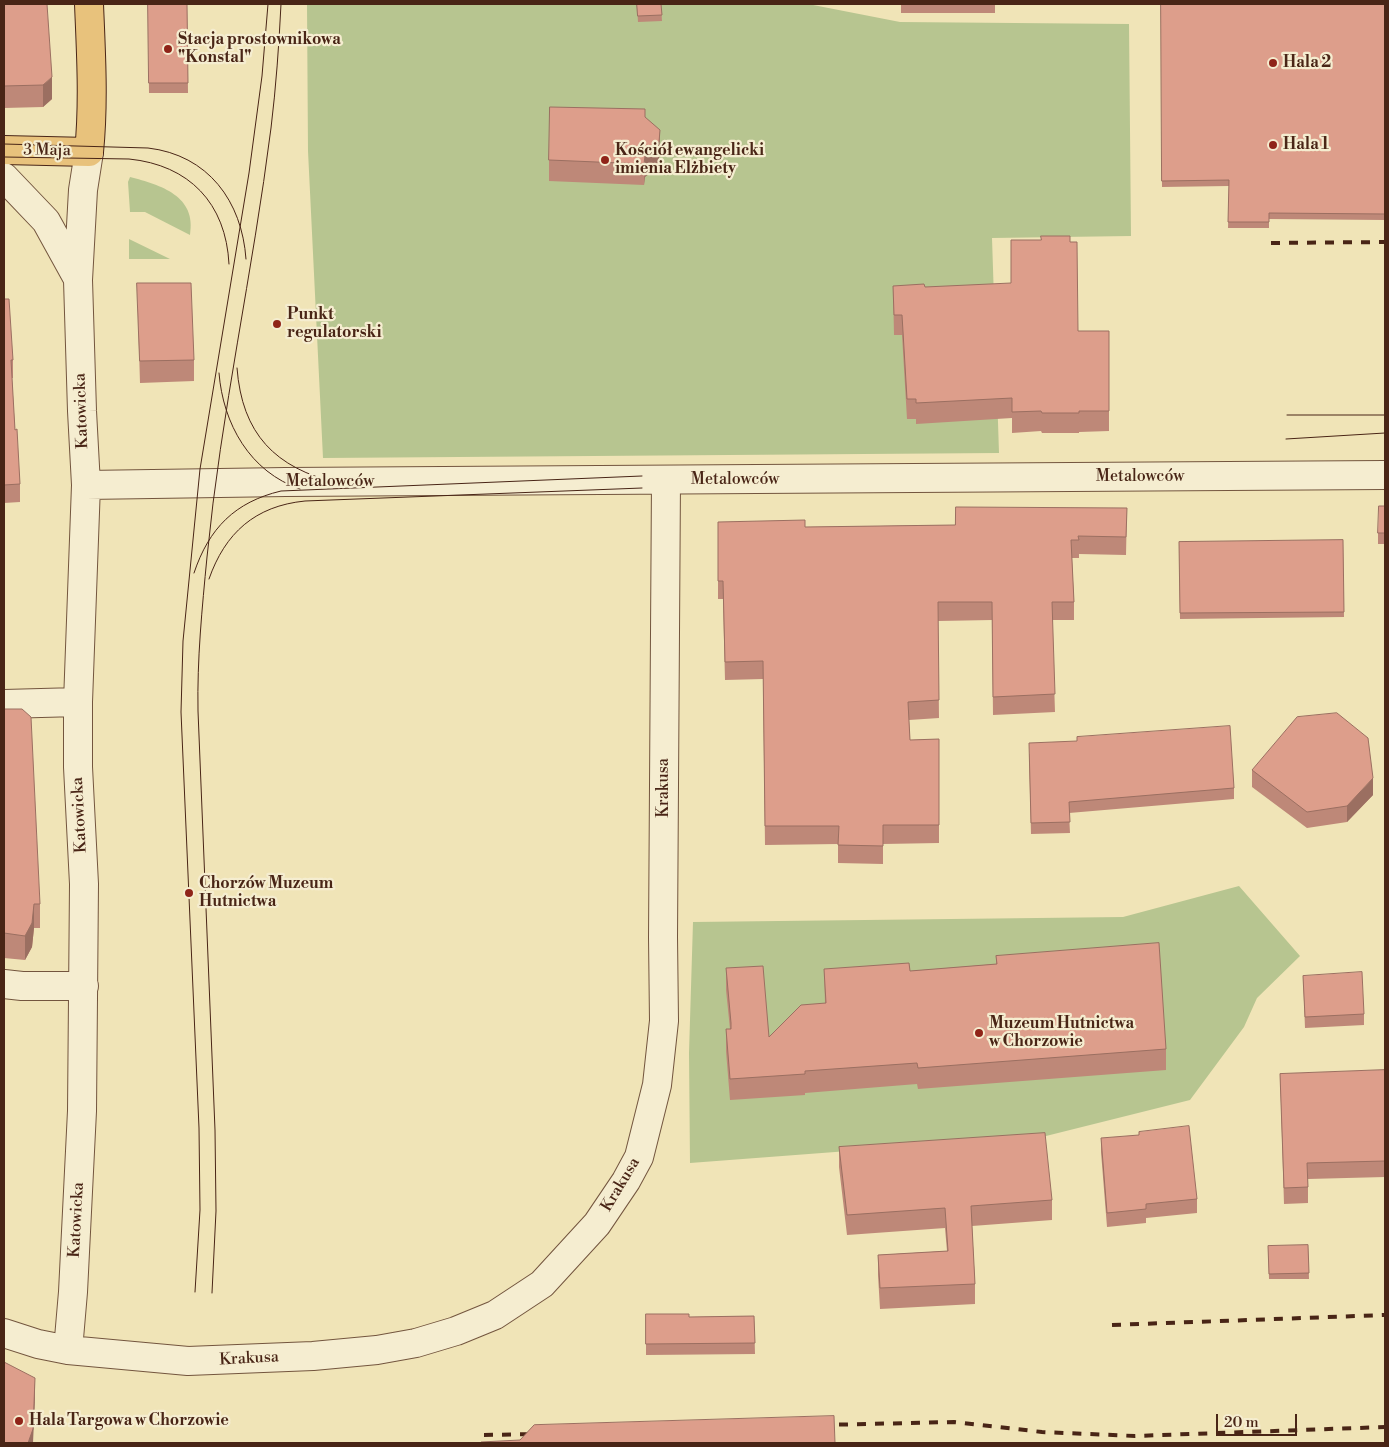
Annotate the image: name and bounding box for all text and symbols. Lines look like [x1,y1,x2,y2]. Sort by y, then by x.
place label: Stacja prostownikowa "Konstal" [178,30,341,68]
marker: Stacja prostownikowa "Konstal" [162,43,174,55]
place label: Hala 2 [1283,53,1331,73]
marker: Hala 2 [1267,57,1279,69]
place label: Hala 1 [1283,135,1329,155]
marker: Hala 1 [1267,139,1279,151]
street label: 3 Maja [23,141,71,161]
place label: Kościół ewangelicki imienia Elżbiety [615,141,764,179]
marker: Kościół ewangelicki imienia Elżbiety [599,154,611,166]
place label: Punkt regulatorski [287,305,381,343]
marker: Punkt regulatorski [271,318,283,330]
street label: Katowicka [71,373,93,449]
street label: Metalowców [1096,467,1184,487]
street label: Metalowców [691,470,779,490]
street label: Metalowców [286,472,374,492]
street label: Krakusa [654,758,674,818]
street label: Katowicka [68,777,92,853]
place label: Chorzów Muzeum Hutnictwa [199,874,333,912]
marker: Chorzów Muzeum Hutnictwa [183,887,195,899]
place label: Muzeum Hutnictwa w Chorzowie [989,1014,1134,1052]
marker: Muzeum Hutnictwa w Chorzowie [973,1027,985,1039]
street label: Krakusa [597,1154,645,1216]
street label: Katowicka [65,1182,89,1258]
street label: Krakusa [219,1348,279,1370]
scale bar [1219,1404,1300,1436]
place label: Hala Targowa w Chorzowie [29,1411,229,1431]
text: 20 m [1224,1413,1259,1432]
marker: Hala Targowa w Chorzowie [13,1415,25,1427]

